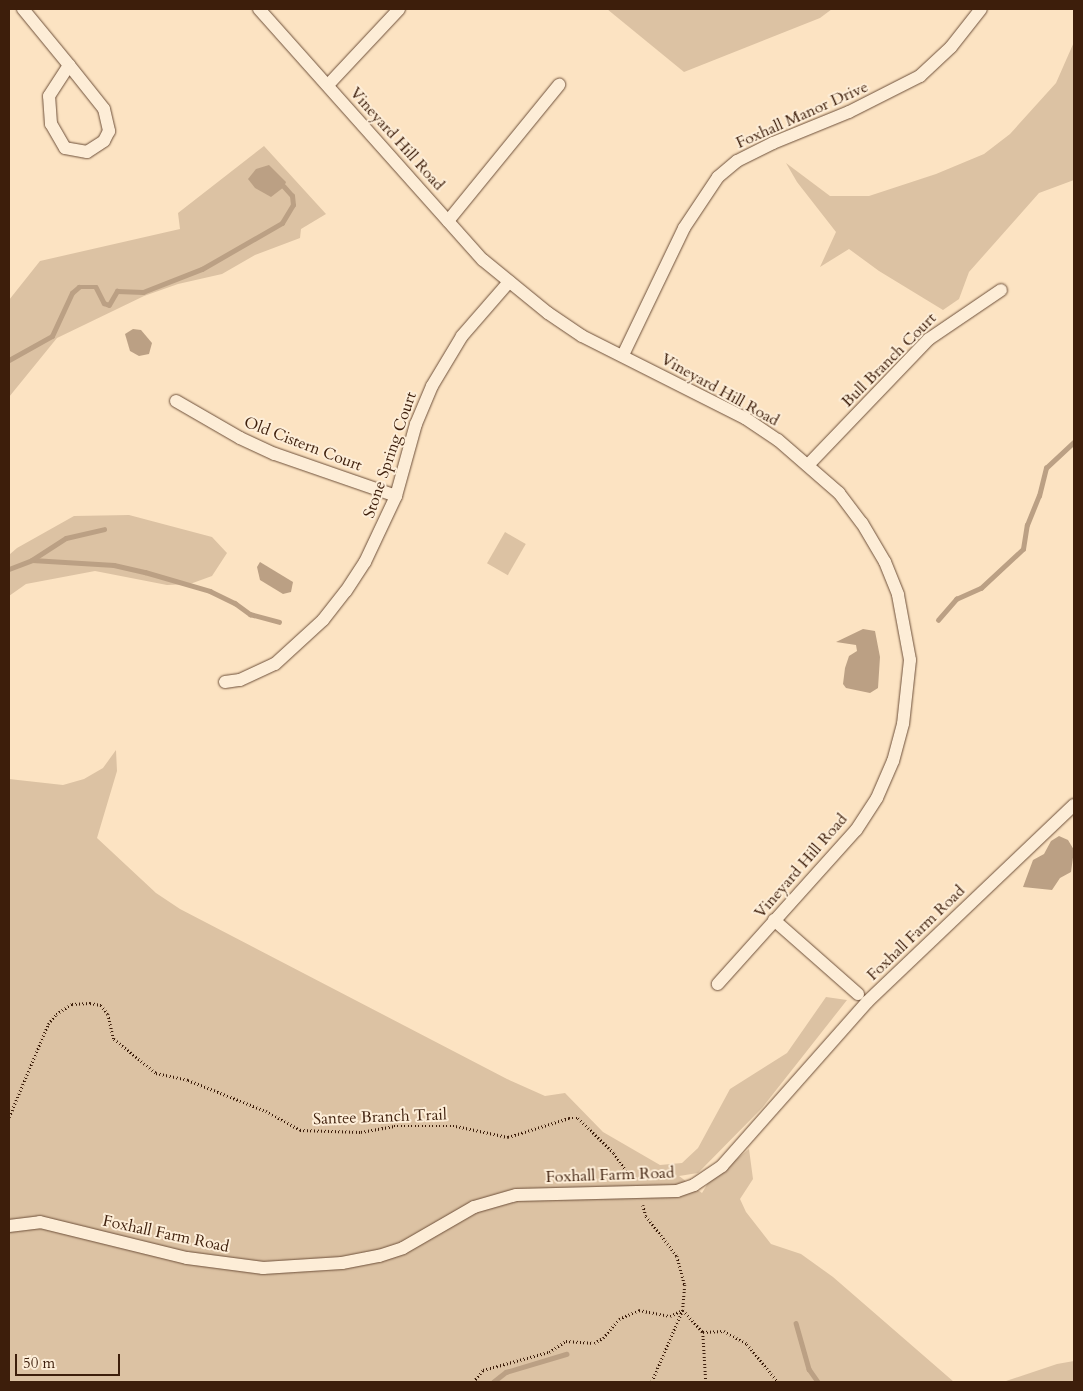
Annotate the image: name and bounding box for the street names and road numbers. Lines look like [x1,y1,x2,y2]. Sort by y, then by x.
street label: Foxhall Manor Drive [733,77,871,153]
street label: Vineyard Hill Road [346,83,448,195]
street label: Bull Branch Court [838,309,940,411]
street label: Vineyard Hill Road [658,350,782,430]
street label: Stone Spring Court [359,389,421,521]
street label: Old Cistern Court [241,413,365,475]
street label: Vineyard Hill Road [750,810,852,922]
street label: Foxhall Farm Road [863,881,969,985]
street label: Santee Branch Trail [313,1105,447,1129]
street label: Foxhall Farm Road [545,1163,675,1187]
street label: Foxhall Farm Road [101,1211,231,1257]

